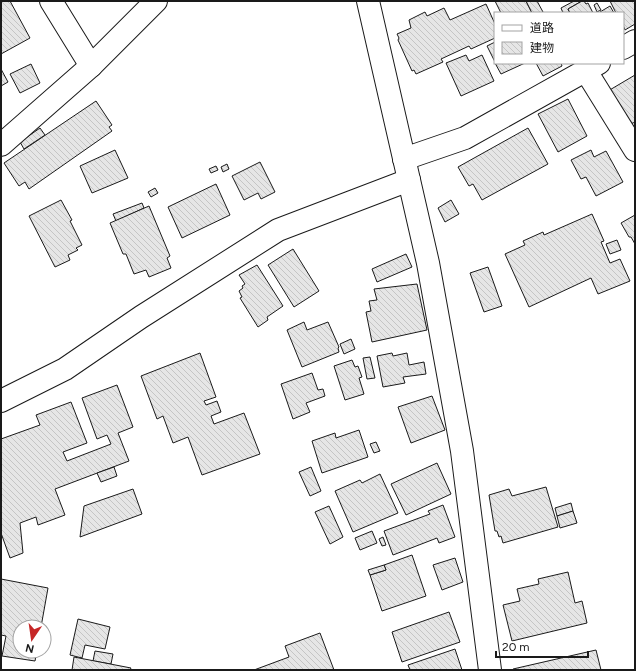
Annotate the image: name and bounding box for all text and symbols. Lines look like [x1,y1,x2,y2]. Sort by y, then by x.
legend [494,12,624,64]
text: 道路 [530,21,554,35]
text: 建物 [530,41,554,55]
north arrow [12,619,52,659]
scale bar [496,633,588,659]
text: 20 m [502,640,530,654]
text: N [24,641,35,656]

